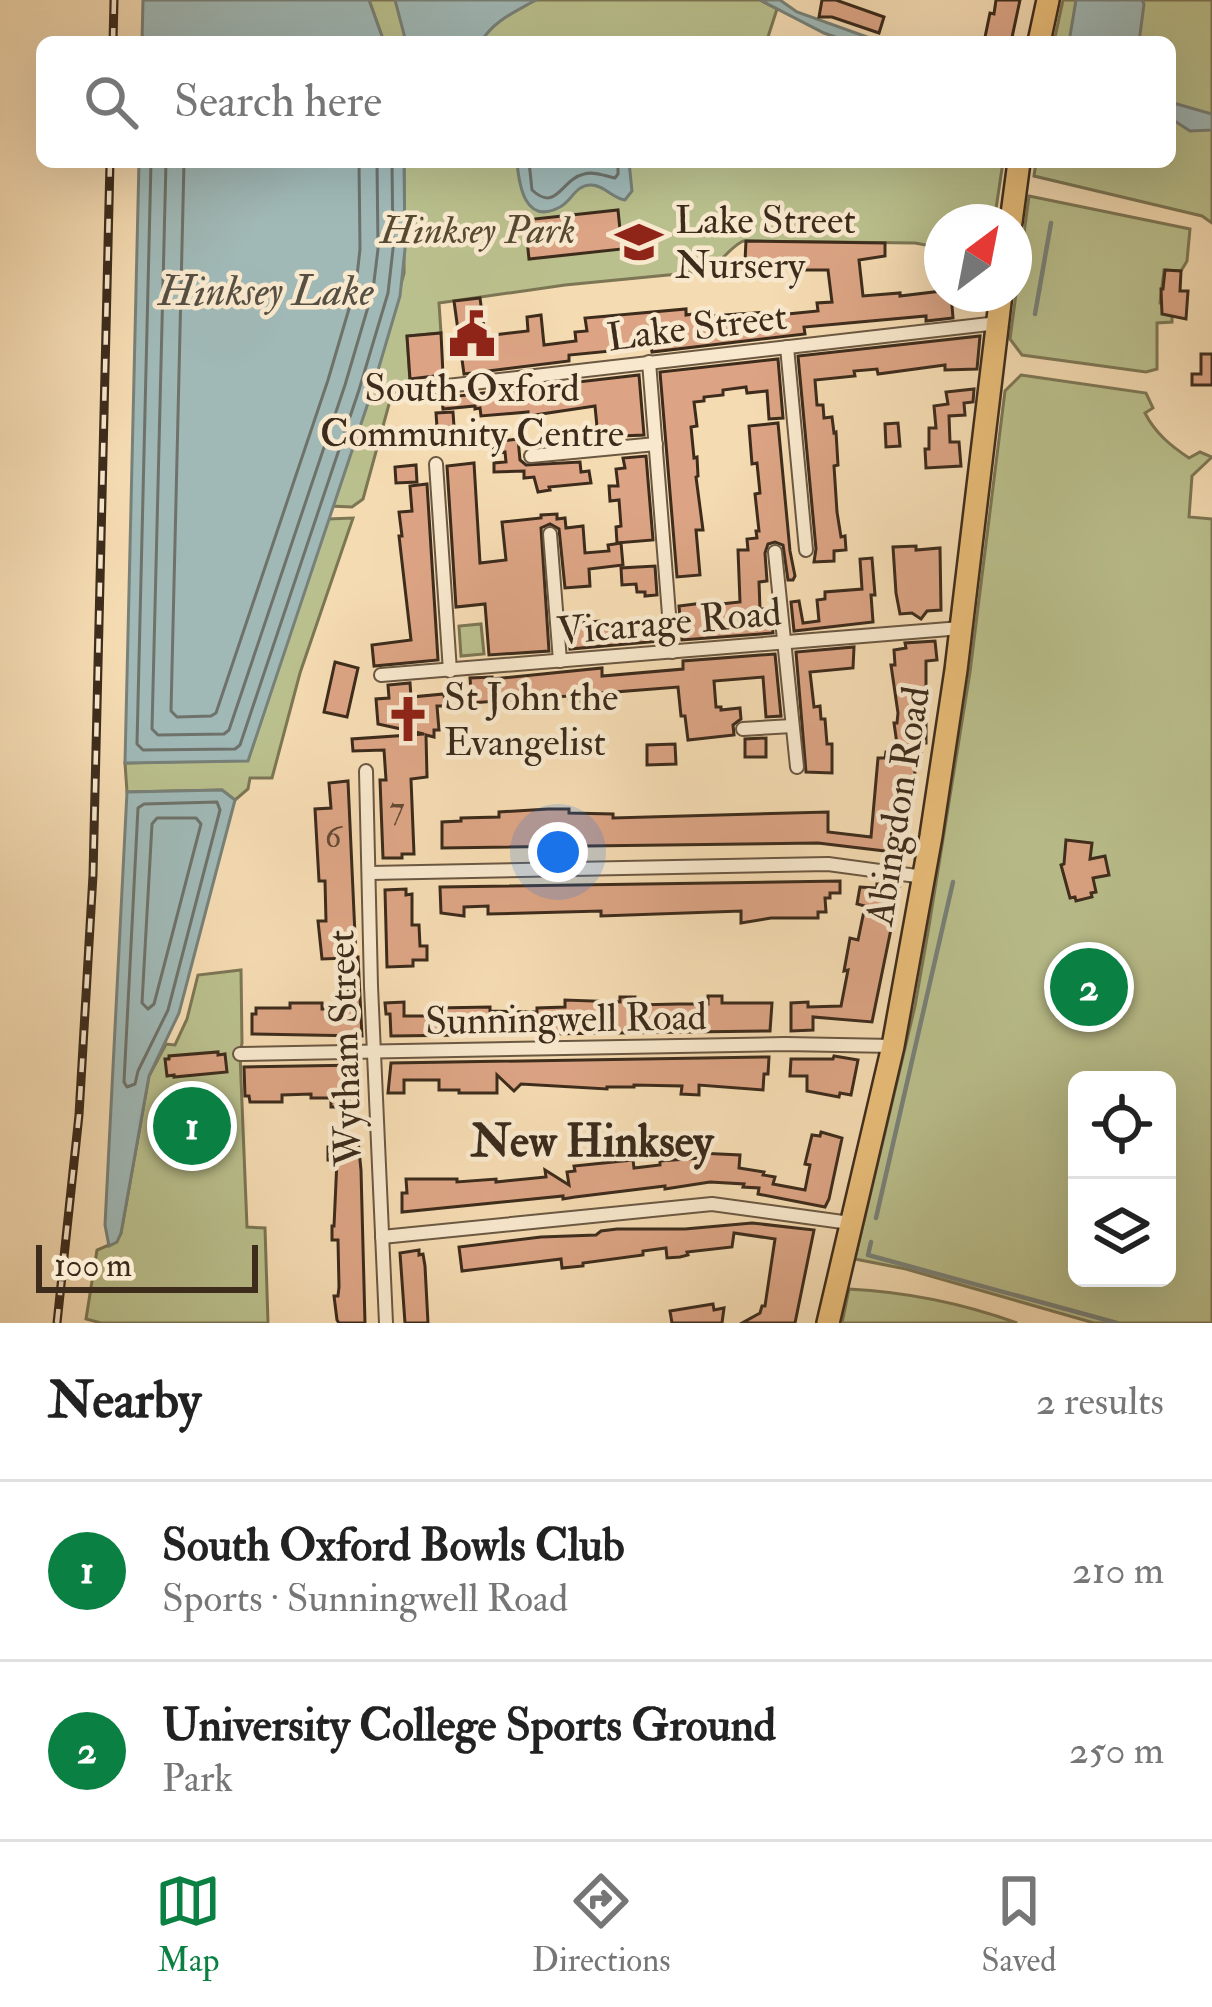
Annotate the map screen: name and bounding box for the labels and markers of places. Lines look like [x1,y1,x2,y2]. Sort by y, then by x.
place label: Lake Street Nursery [675,196,856,290]
school or university icon: Lake Street Nursery [614,217,664,267]
public building icon: South Oxford Community Centre [447,309,497,359]
place label: South Oxford Community Centre [320,364,624,458]
place label: St John the Evangelist [444,673,618,767]
church icon: St John the Evangelist [383,694,433,744]
pin: 2 [1050,942,1128,1032]
pin: 1 [153,1081,231,1171]

